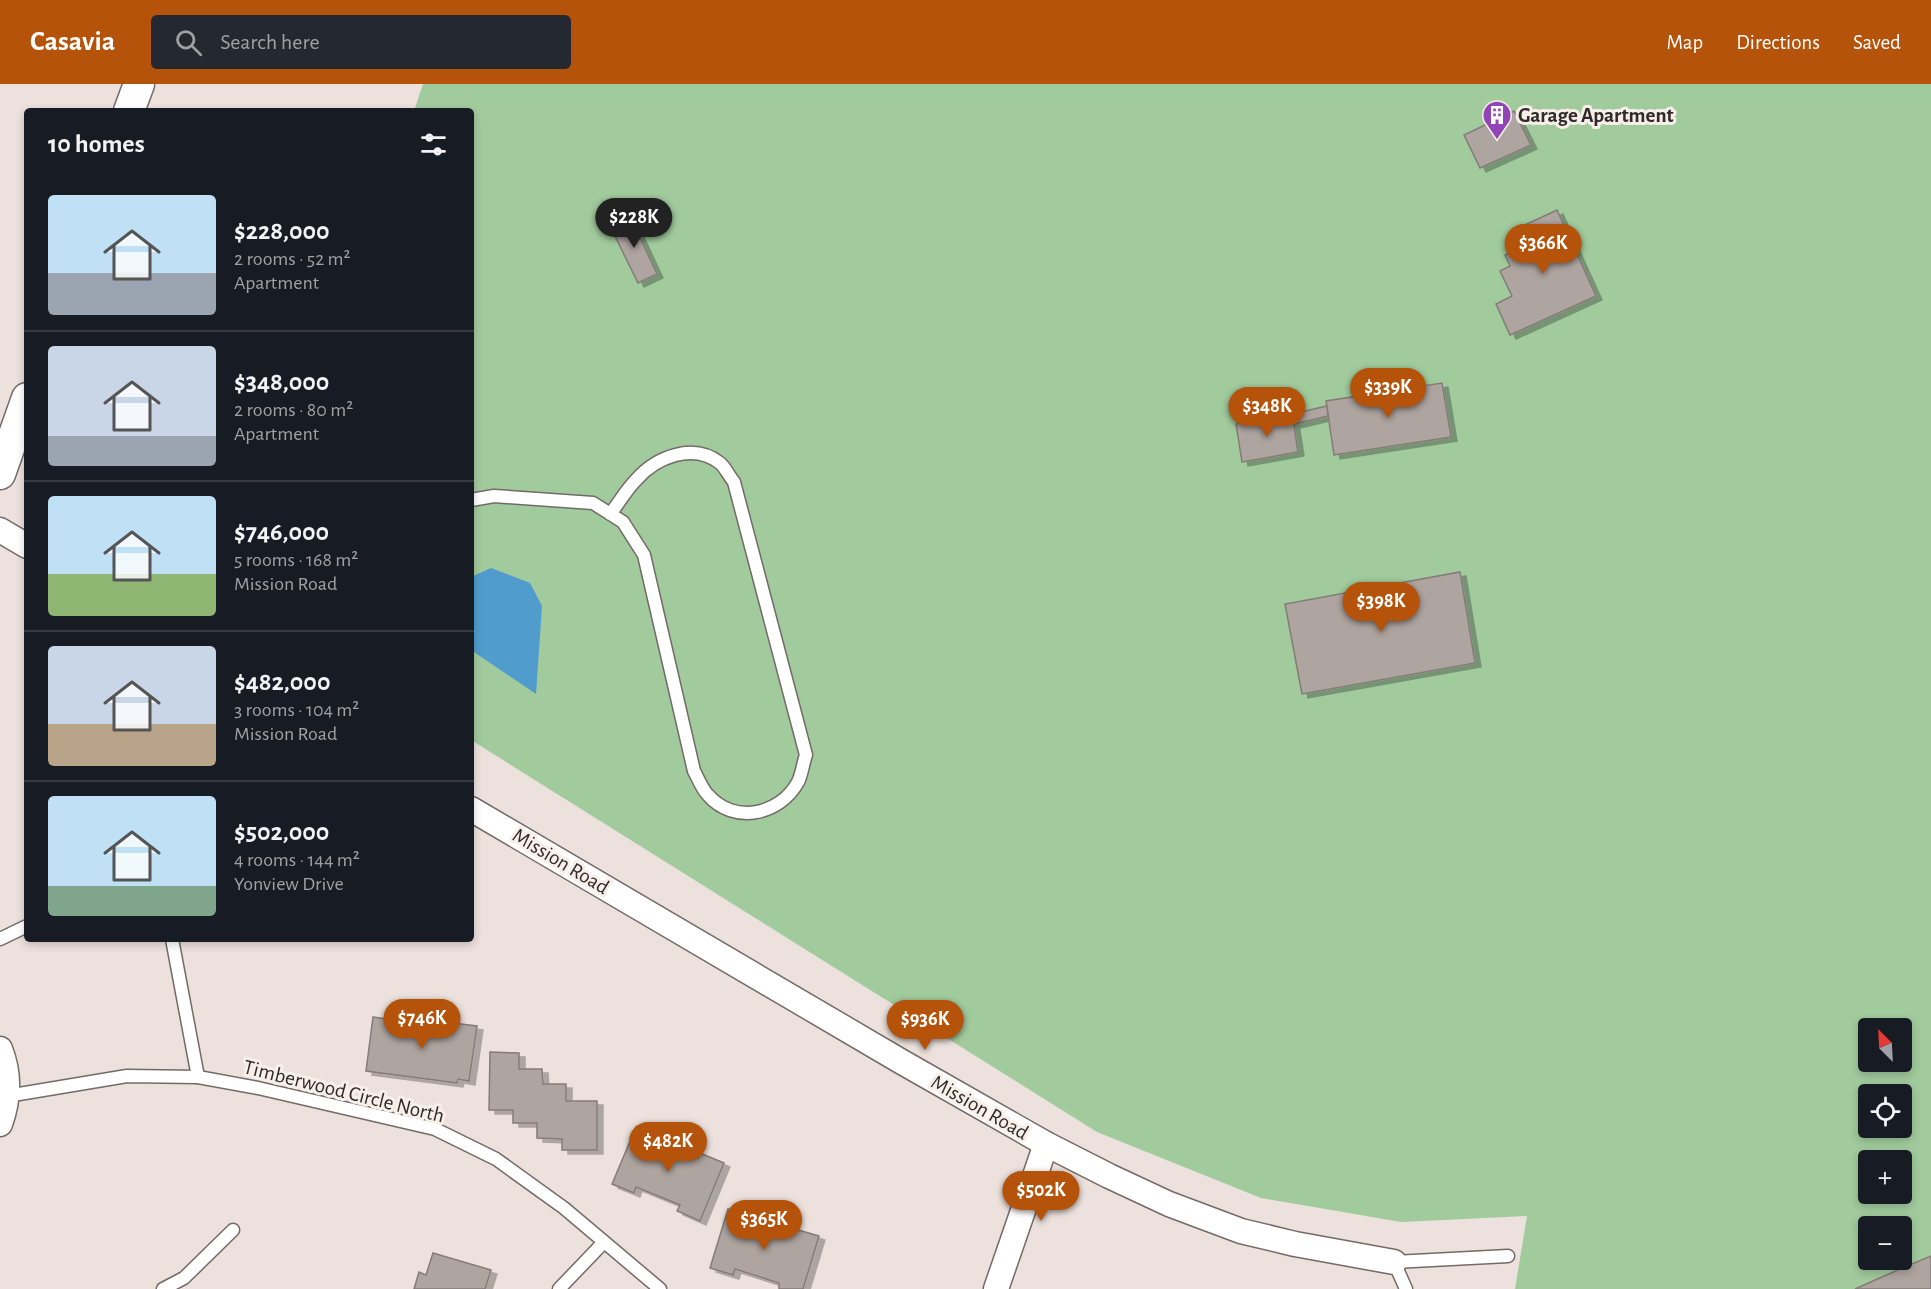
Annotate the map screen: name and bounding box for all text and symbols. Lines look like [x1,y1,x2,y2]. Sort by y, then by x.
search box [151,15,571,69]
icon: search [172,26,205,59]
text: Casavia [30,28,115,56]
text: Search here [220,31,320,53]
text: Map [1667,32,1703,53]
text: Directions [1736,32,1820,53]
text: Saved [1853,32,1901,53]
building icon: Garage Apartment [1481,99,1513,141]
place label: Garage Apartment [1518,105,1674,126]
icon: filters [417,128,450,161]
text: 10 homes [48,131,145,157]
pin: $228K [592,198,676,249]
text: $228K [609,207,659,227]
text: $228,000 [234,218,330,244]
icon: home [96,219,168,291]
pin: $366K [1501,224,1585,275]
text: $366K [1519,233,1567,253]
text: 2 rooms · 52 m² [234,249,351,269]
text: Apartment [234,273,319,293]
pin: $339K [1346,368,1430,419]
text: $348,000 [234,369,329,395]
icon: home [96,370,168,442]
text: $339K [1364,377,1412,397]
pin: $348K [1225,387,1309,438]
text: $348K [1242,396,1292,416]
text: 2 rooms · 80 m² [234,400,353,420]
text: Apartment [234,424,319,444]
text: $746,000 [234,519,329,545]
icon: home [96,520,168,592]
text: 5 rooms · 168 m² [234,550,358,570]
text: Mission Road [234,574,337,594]
pin: $398K [1339,582,1423,633]
text: $398K [1357,591,1405,611]
text: $482,000 [234,669,330,695]
icon: home [96,670,168,742]
text: 3 rooms · 104 m² [234,700,359,720]
text: Mission Road [234,724,337,744]
text: $502,000 [234,819,329,845]
icon: home [96,820,168,892]
street label: Mission Road [509,824,613,898]
text: 4 rooms · 144 m² [234,850,360,870]
text: Yonview Drive [234,874,344,894]
pin: $746K [380,999,464,1050]
pin: $936K [883,1000,967,1051]
text: $746K [397,1008,447,1028]
text: $936K [901,1009,949,1029]
north arrow [1858,1018,1912,1072]
map controls [1858,1018,1912,1270]
street label: Timberwood Circle North [241,1056,446,1127]
street label: Mission Road [928,1071,1032,1144]
button: locate [1858,1084,1912,1138]
pin: $482K [626,1122,710,1173]
text: $482K [643,1131,693,1151]
button: + [1858,1150,1912,1204]
pin: $502K [999,1171,1083,1222]
text: $502K [1016,1180,1066,1200]
pin: $365K [722,1200,806,1251]
text: $365K [740,1209,788,1229]
button: − [1858,1216,1912,1270]

